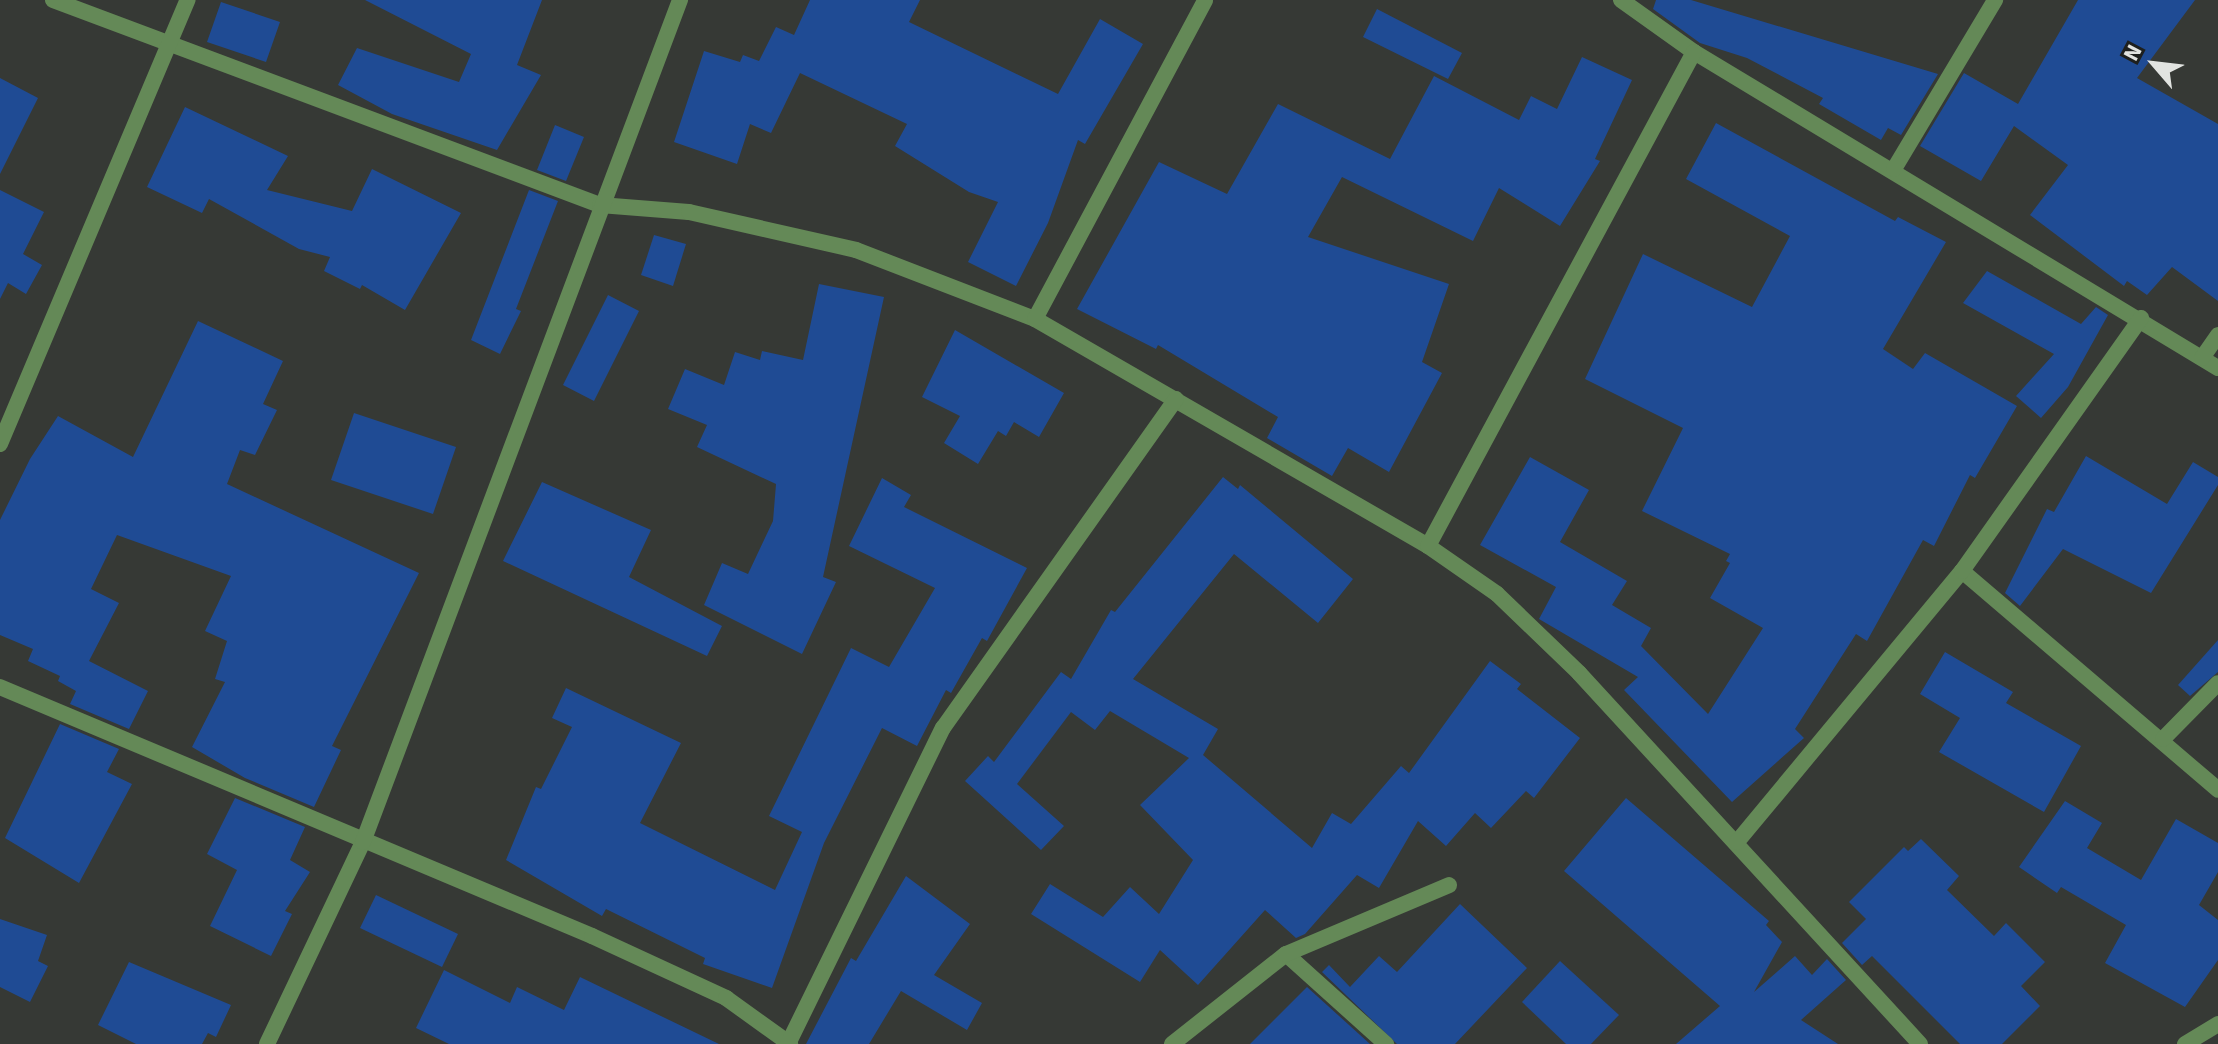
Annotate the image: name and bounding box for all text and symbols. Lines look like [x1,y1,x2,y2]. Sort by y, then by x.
north arrow [2114,24,2194,104]
text: N [2115,39,2150,67]

